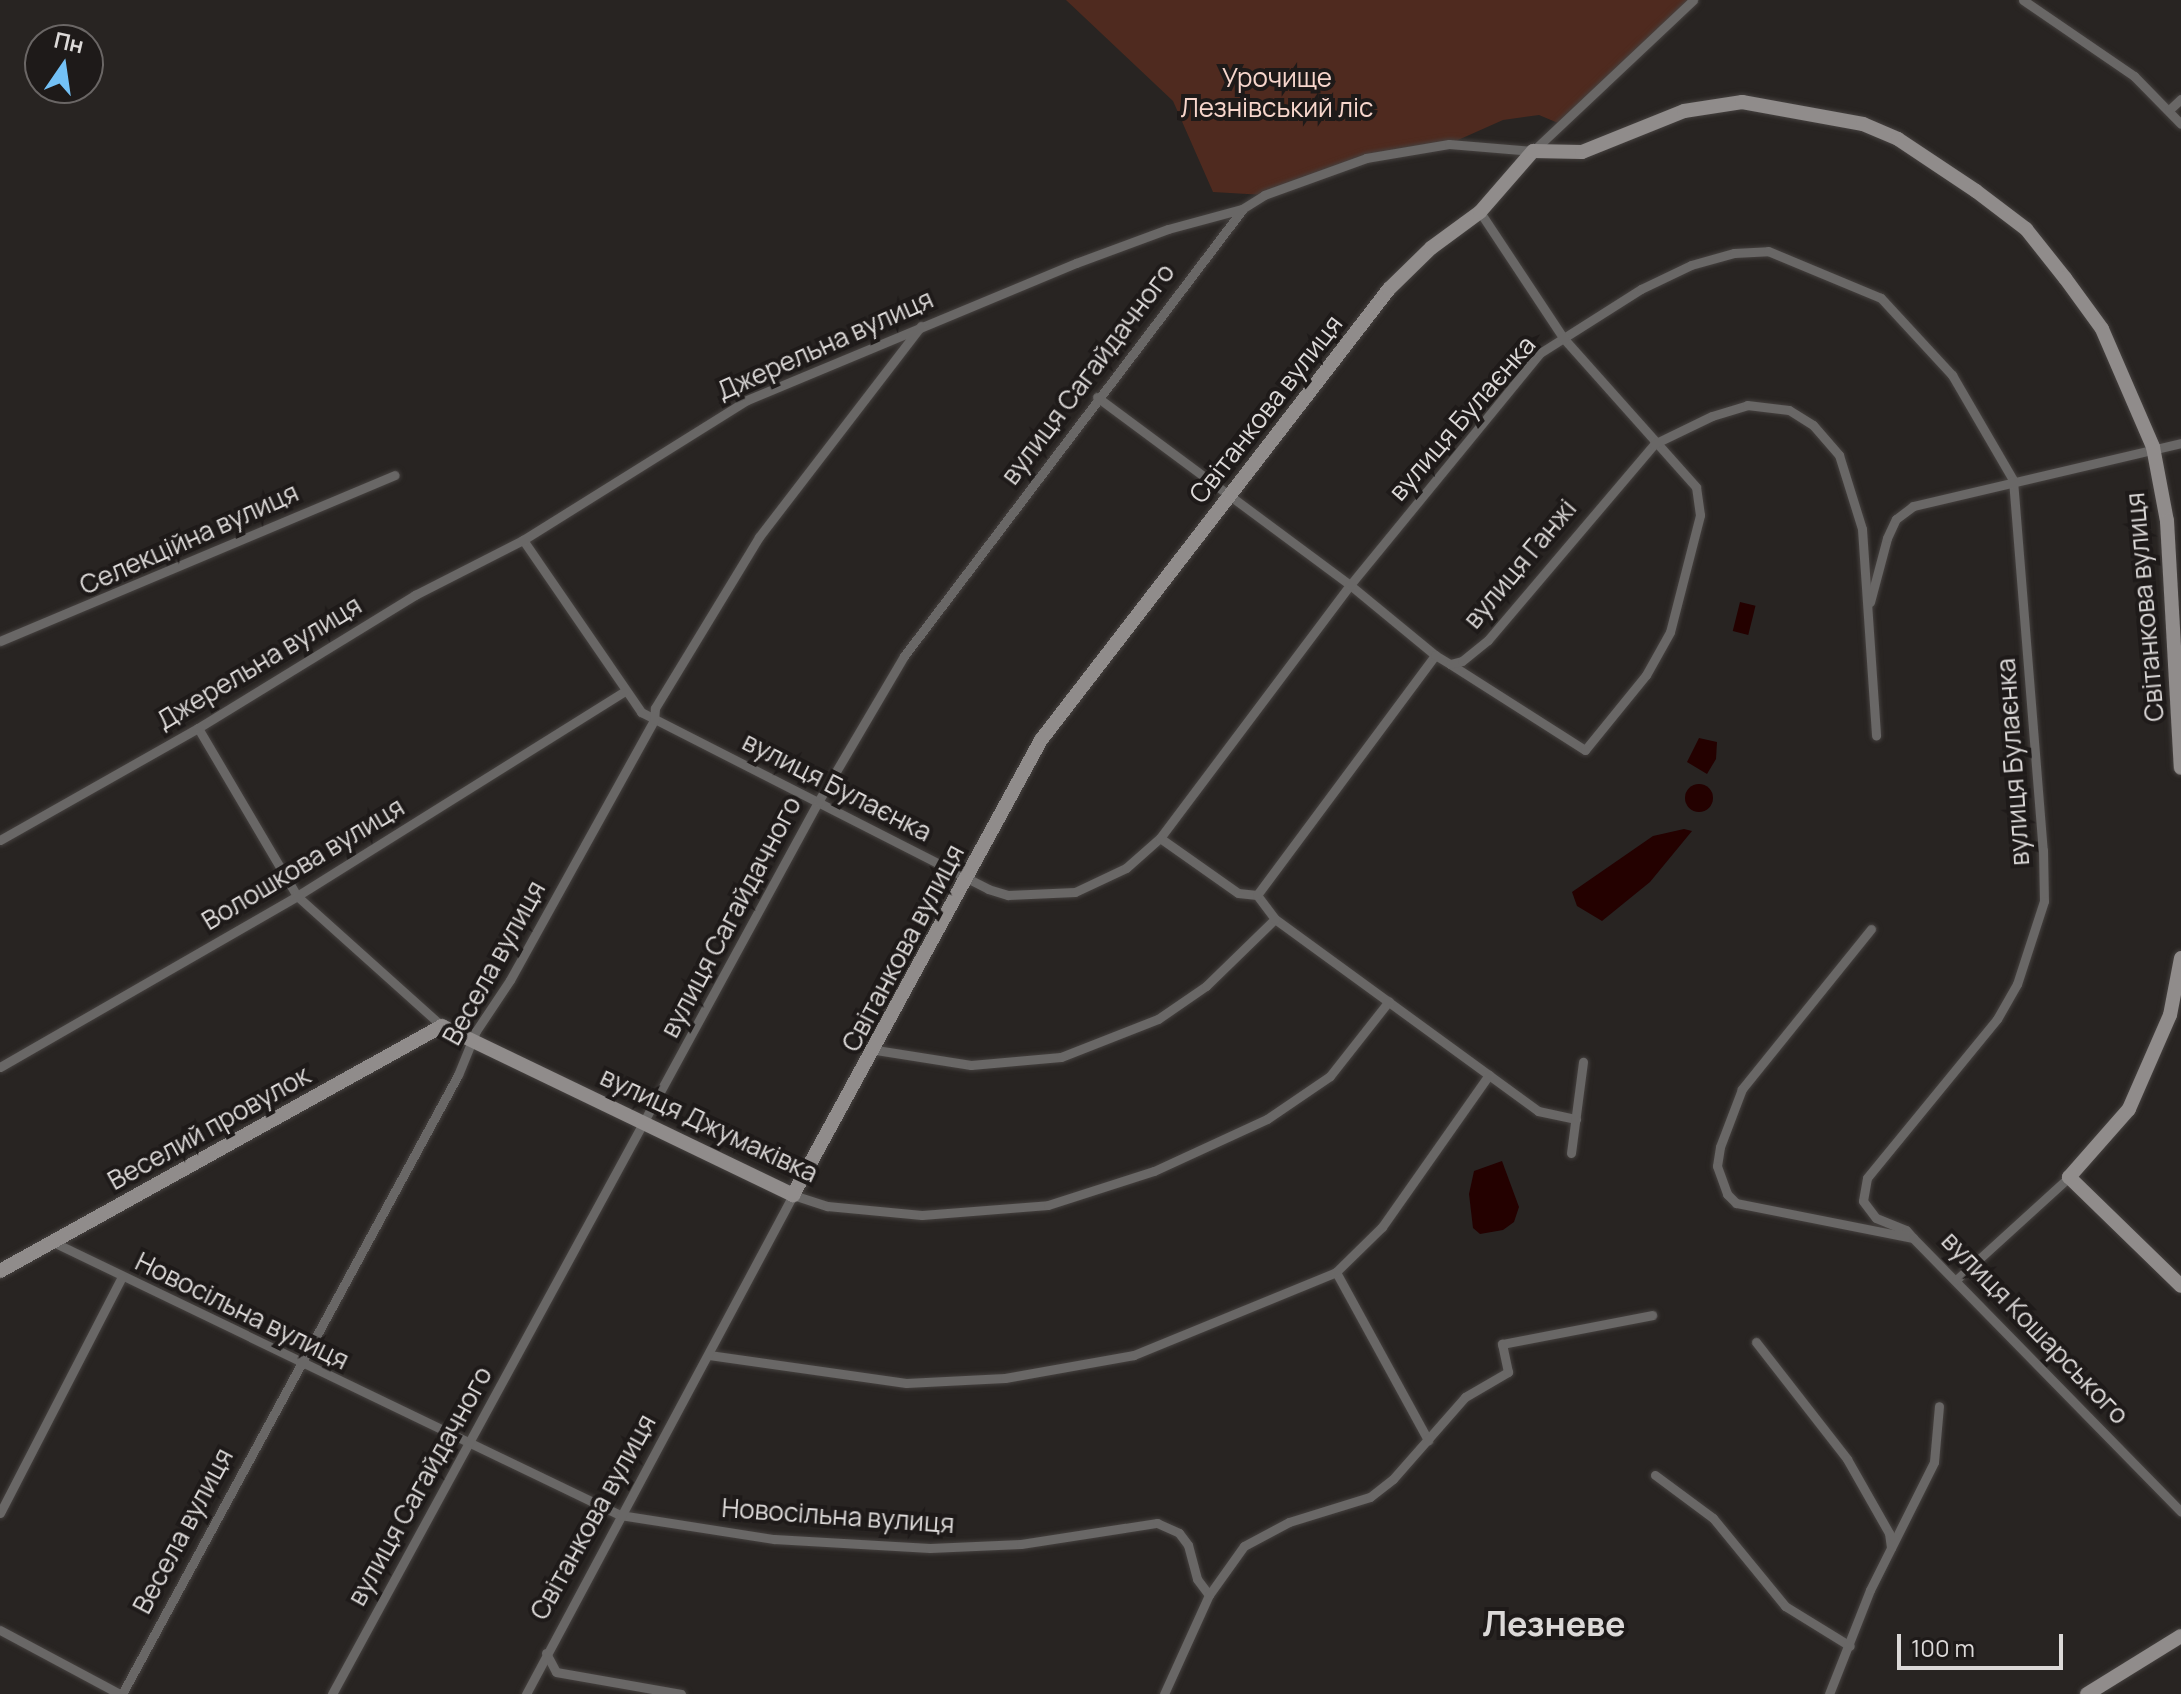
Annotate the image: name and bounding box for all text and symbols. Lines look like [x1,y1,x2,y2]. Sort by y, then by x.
north arrow [24,24,104,104]
text: Пн [51,25,87,61]
park label: Урочище Лезнівський ліс [1181,62,1373,124]
street label: вулиця Сагайдачного [995,257,1181,491]
street label: Джерельна вулиця [712,283,938,407]
street label: Світанкова вулиця [1183,309,1349,509]
street label: вулиця Булаєнка [1382,329,1542,507]
street label: Селекційна вулиця [75,477,303,601]
street label: Світанкова вулиця [2119,491,2171,723]
street label: вулиця Ганжі [1457,493,1583,635]
street label: Джерельна вулиця [151,590,367,736]
street label: вулиця Булаєнка [1990,657,2036,867]
street label: вулиця Булаєнка [737,726,937,848]
street label: Волошкова вулиця [196,791,410,937]
street label: вулиця Сагайдачного [654,791,808,1043]
street label: Світанкова вулиця [835,839,971,1057]
street label: Весела вулиця [436,876,552,1050]
street label: Веселий провулок [102,1059,316,1197]
street label: вулиця Джумаківка [595,1061,823,1189]
street label: вулиця Кошарського [1935,1225,2135,1431]
street label: Новосільна вулиця [130,1246,354,1376]
street label: вулиця Сагайдачного [341,1361,499,1611]
street label: Світанкова вулиця [524,1409,662,1625]
street label: Весела вулиця [126,1443,240,1619]
street label: Новосільна вулиця [721,1492,955,1540]
district label: Лезневе [1482,1604,1626,1644]
scale bar [1901,1618,2067,1668]
text: 100 m [1911,1631,1975,1664]

